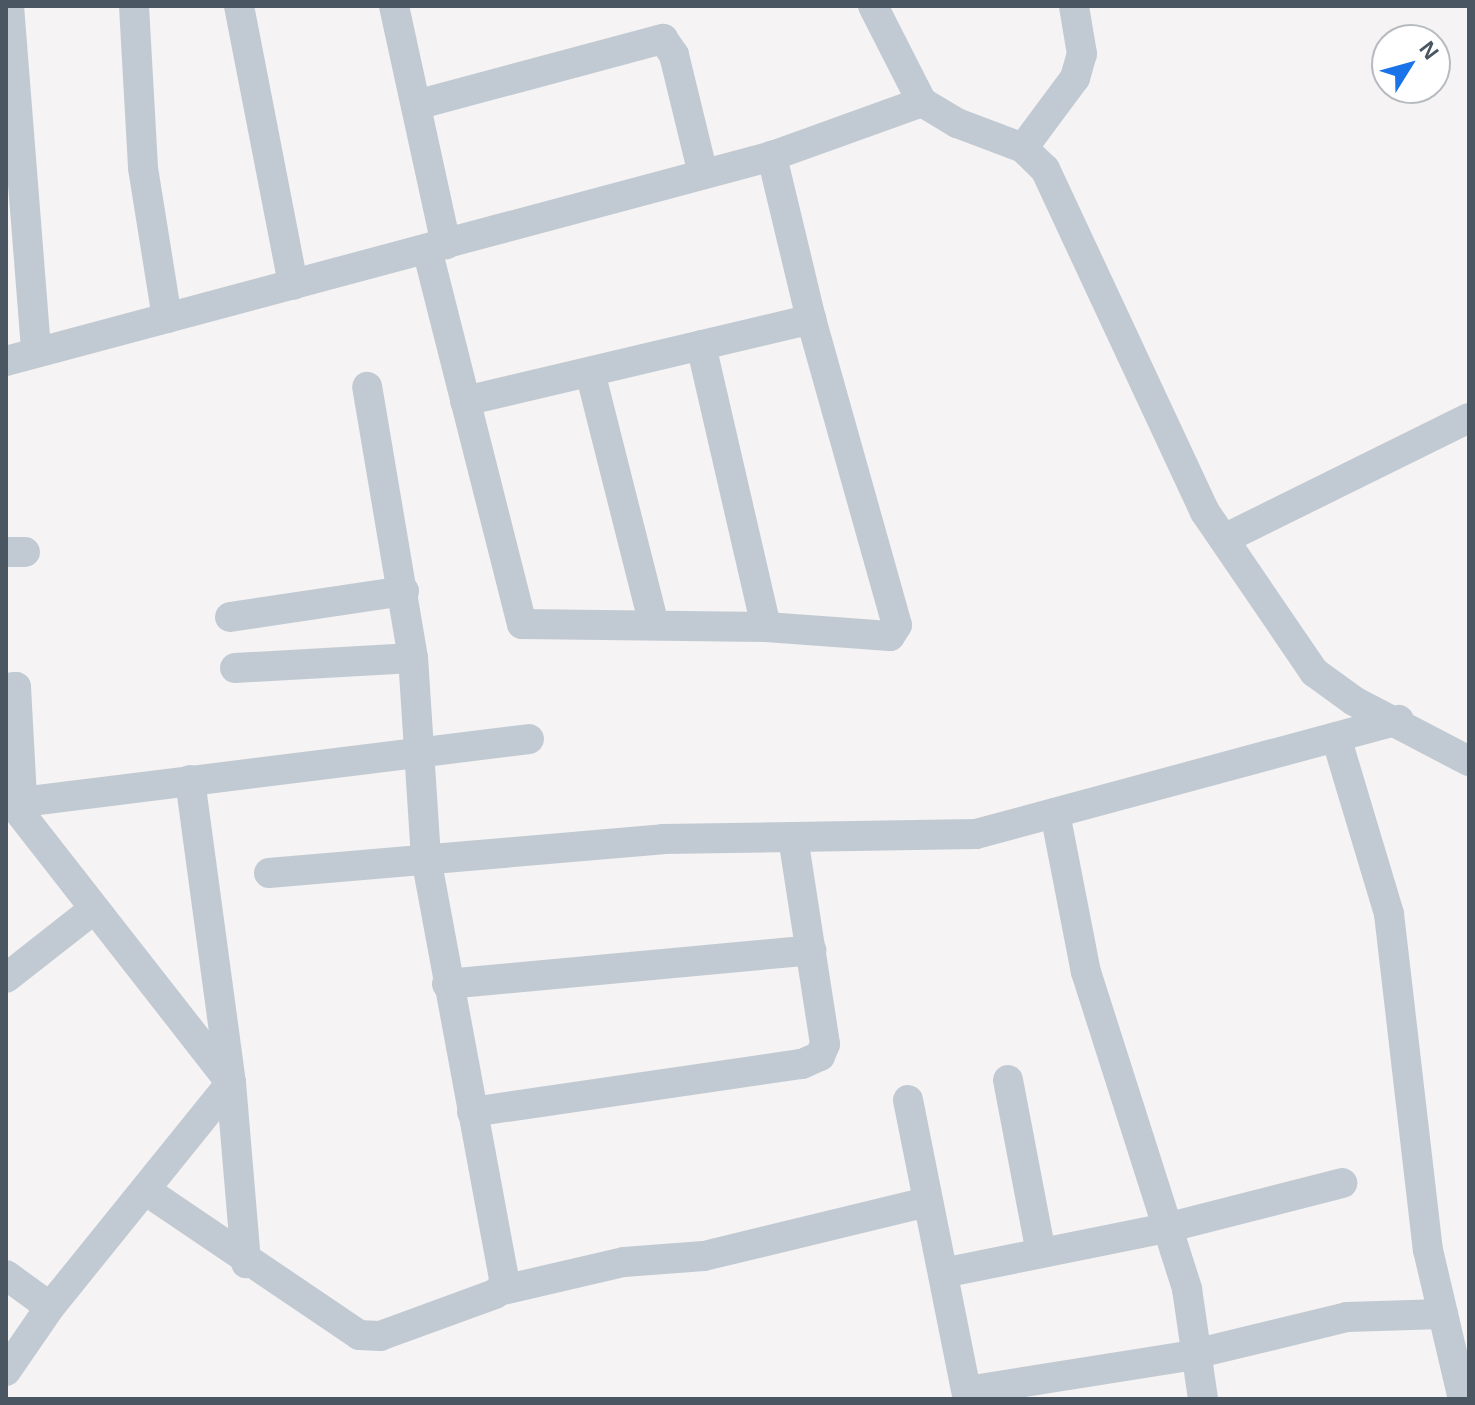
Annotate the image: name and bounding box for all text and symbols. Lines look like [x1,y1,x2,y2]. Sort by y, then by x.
north arrow [1371,24,1451,104]
text: N [1414,37,1444,64]

